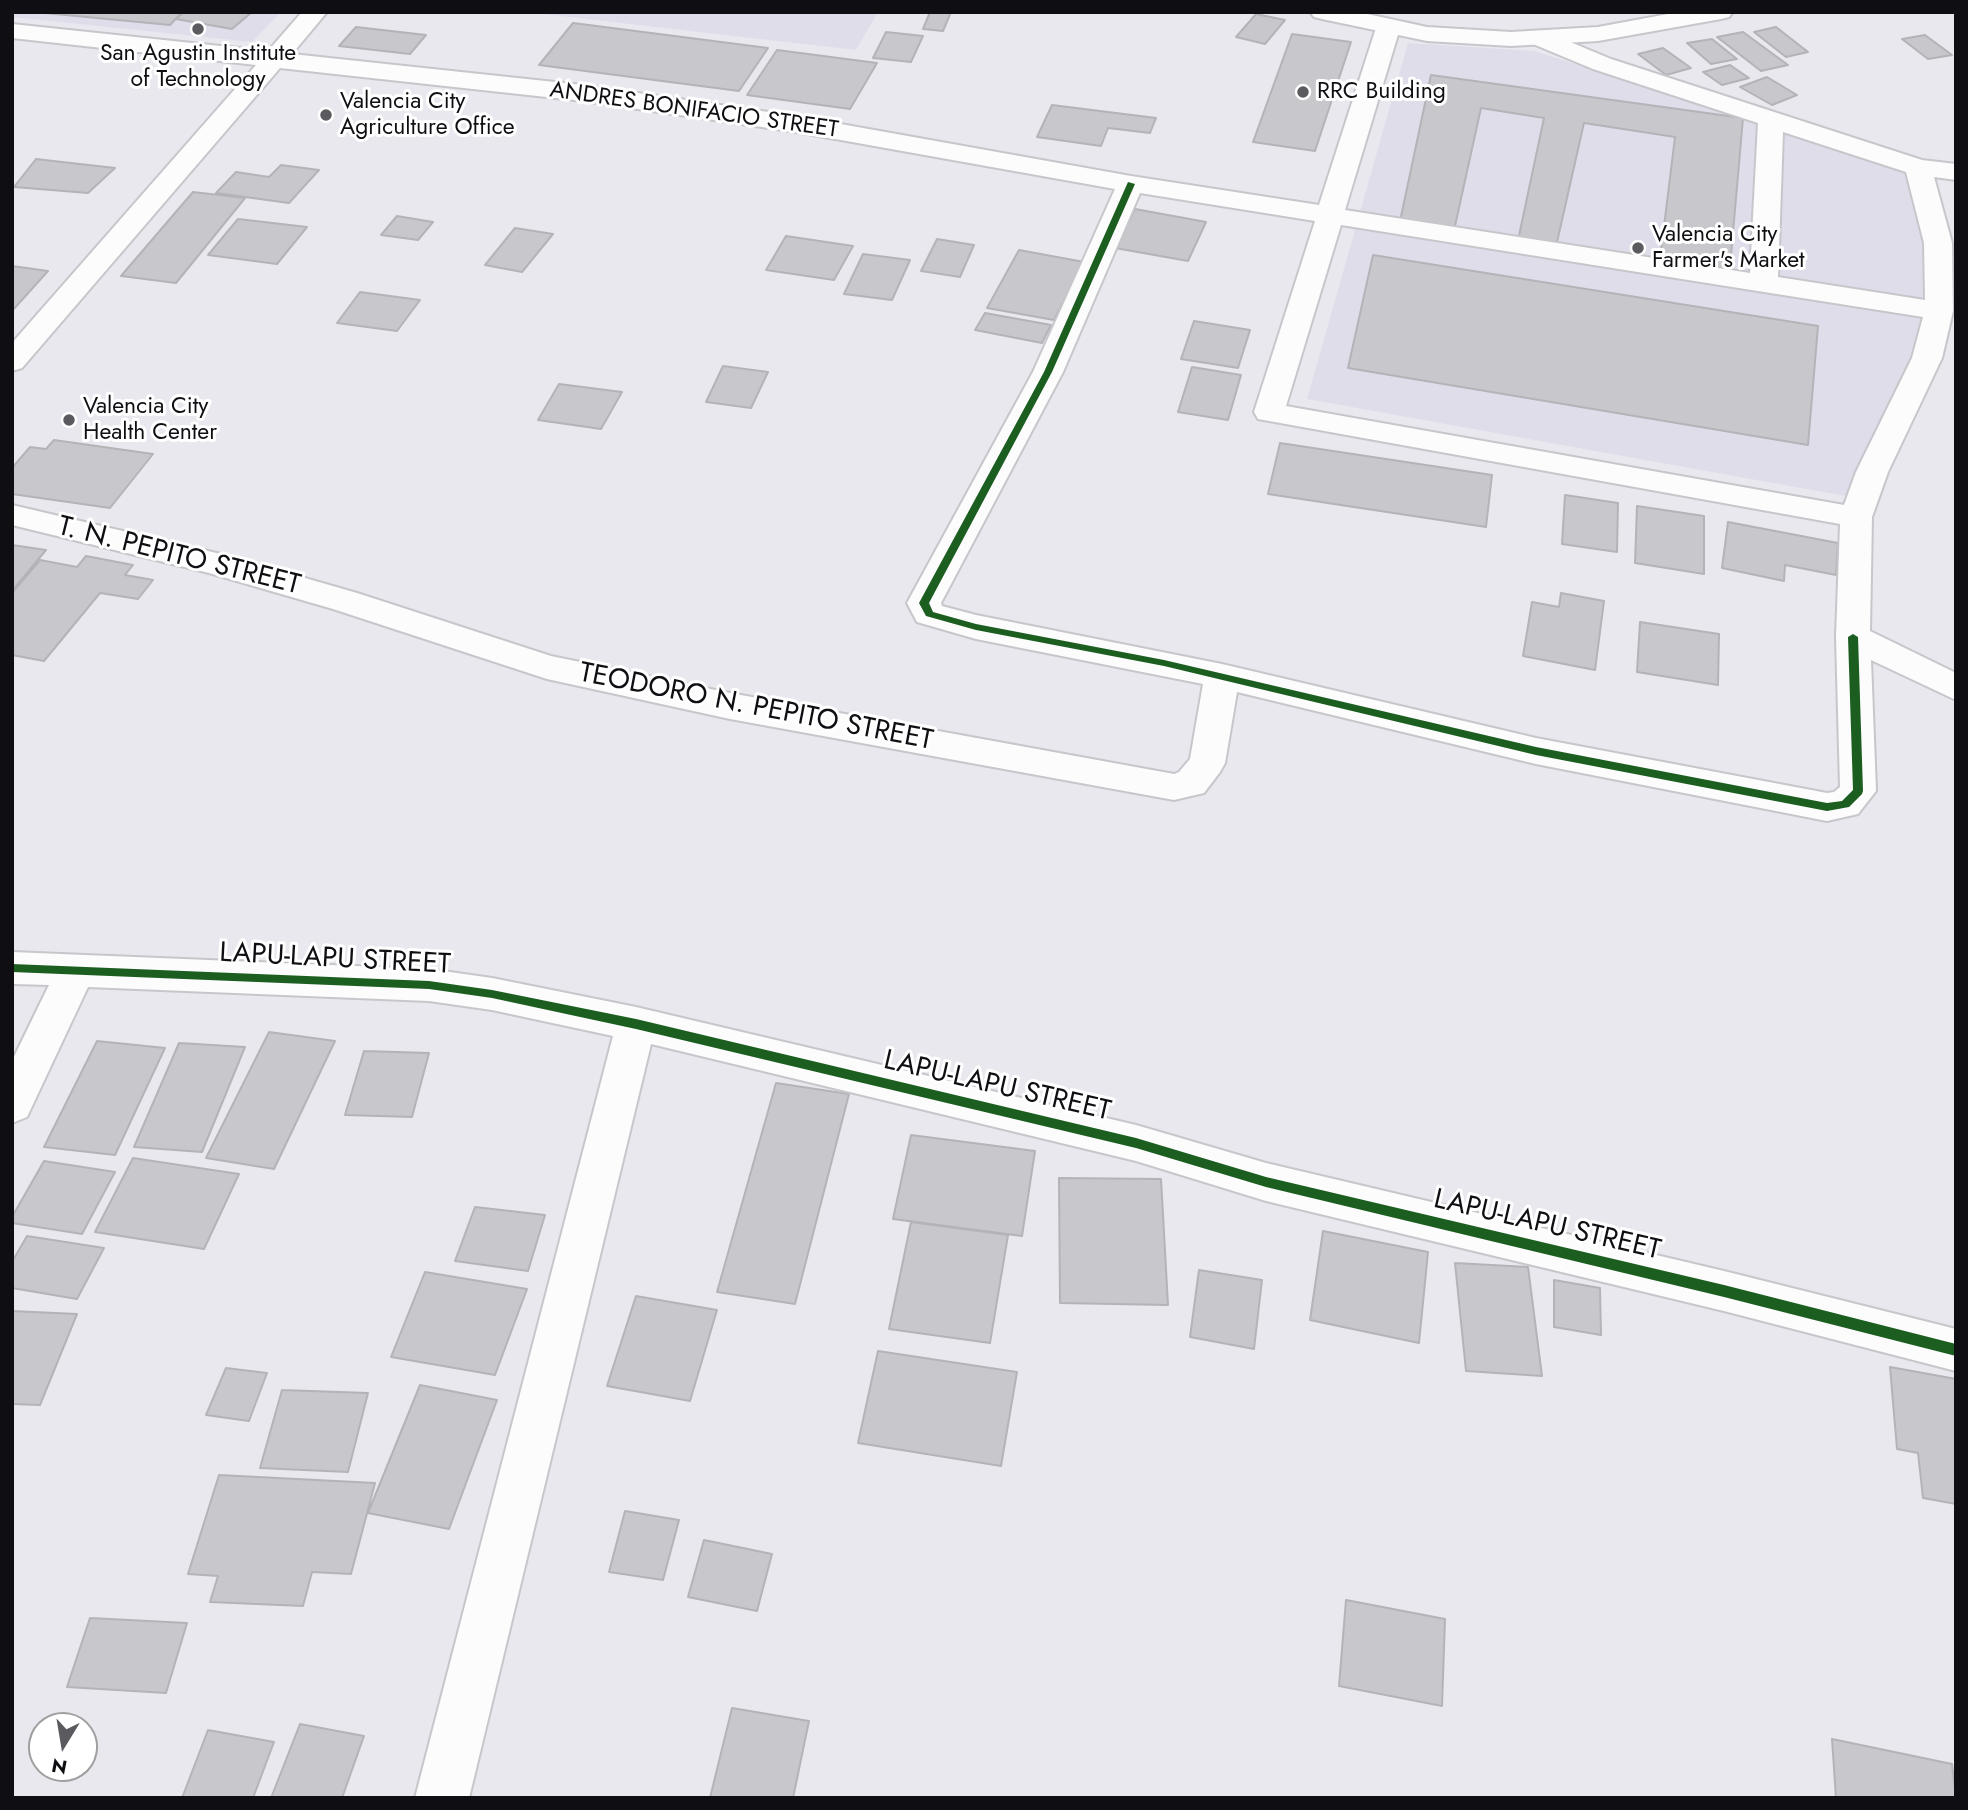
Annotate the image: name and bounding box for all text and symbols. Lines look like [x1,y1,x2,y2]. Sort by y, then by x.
marker: San Agustin Institute of Technology [190,21,206,37]
place label: San Agustin Institute of Technology [100,40,296,94]
street label: ANDRES BONIFACIO STREET [548,77,840,145]
place label: RRC Building [1317,78,1446,106]
marker: RRC Building [1295,84,1311,100]
place label: Valencia City Agriculture Office [340,88,515,142]
marker: Valencia City Agriculture Office [318,107,334,123]
place label: Valencia City Farmer's Market [1652,221,1805,275]
marker: Valencia City Farmer's Market [1630,240,1646,256]
place label: Valencia City Health Center [83,393,217,447]
marker: Valencia City Health Center [61,412,77,428]
street label: T. N. PEPITO STREET [54,511,304,603]
street label: TEODORO N. PEPITO STREET [576,657,936,759]
street label: LAPU-LAPU STREET [218,937,452,983]
street label: LAPU-LAPU STREET [880,1045,1114,1129]
street label: LAPU-LAPU STREET [1430,1184,1664,1268]
north arrow [28,1712,98,1782]
text: N [49,1751,69,1781]

